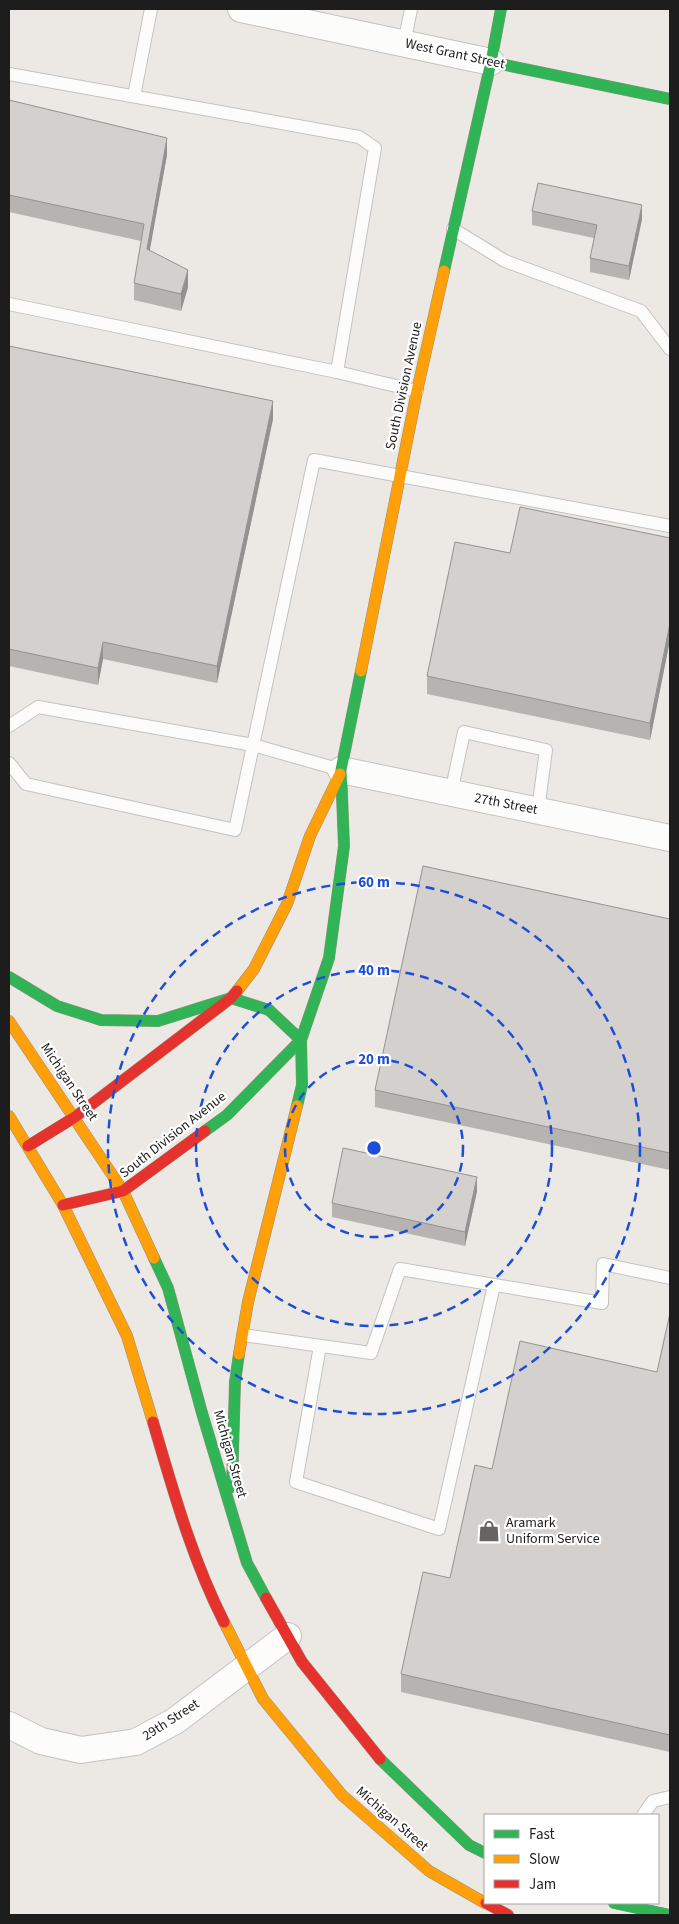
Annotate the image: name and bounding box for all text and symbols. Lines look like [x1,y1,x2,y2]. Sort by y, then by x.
street label: West Grant Street [403,34,507,74]
street label: South Division Avenue [381,320,427,452]
street label: 27th Street [473,788,540,820]
text: 60 m [358,872,390,893]
text: 40 m [358,960,390,981]
street label: Michigan Street [35,1039,103,1125]
text: 20 m [358,1049,390,1070]
street label: South Division Avenue [115,1087,231,1183]
centre of rings [365,1139,383,1157]
street label: Michigan Street [208,1408,252,1501]
place label: Aramark Uniform Service [506,1513,600,1549]
shop icon: Aramark Uniform Service [476,1518,502,1544]
street label: 29th Street [139,1694,204,1746]
street label: Michigan Street [351,1782,433,1856]
legend [484,1814,659,1904]
text: Fast [529,1824,555,1845]
text: Slow [529,1849,560,1870]
text: Jam [529,1874,556,1895]

